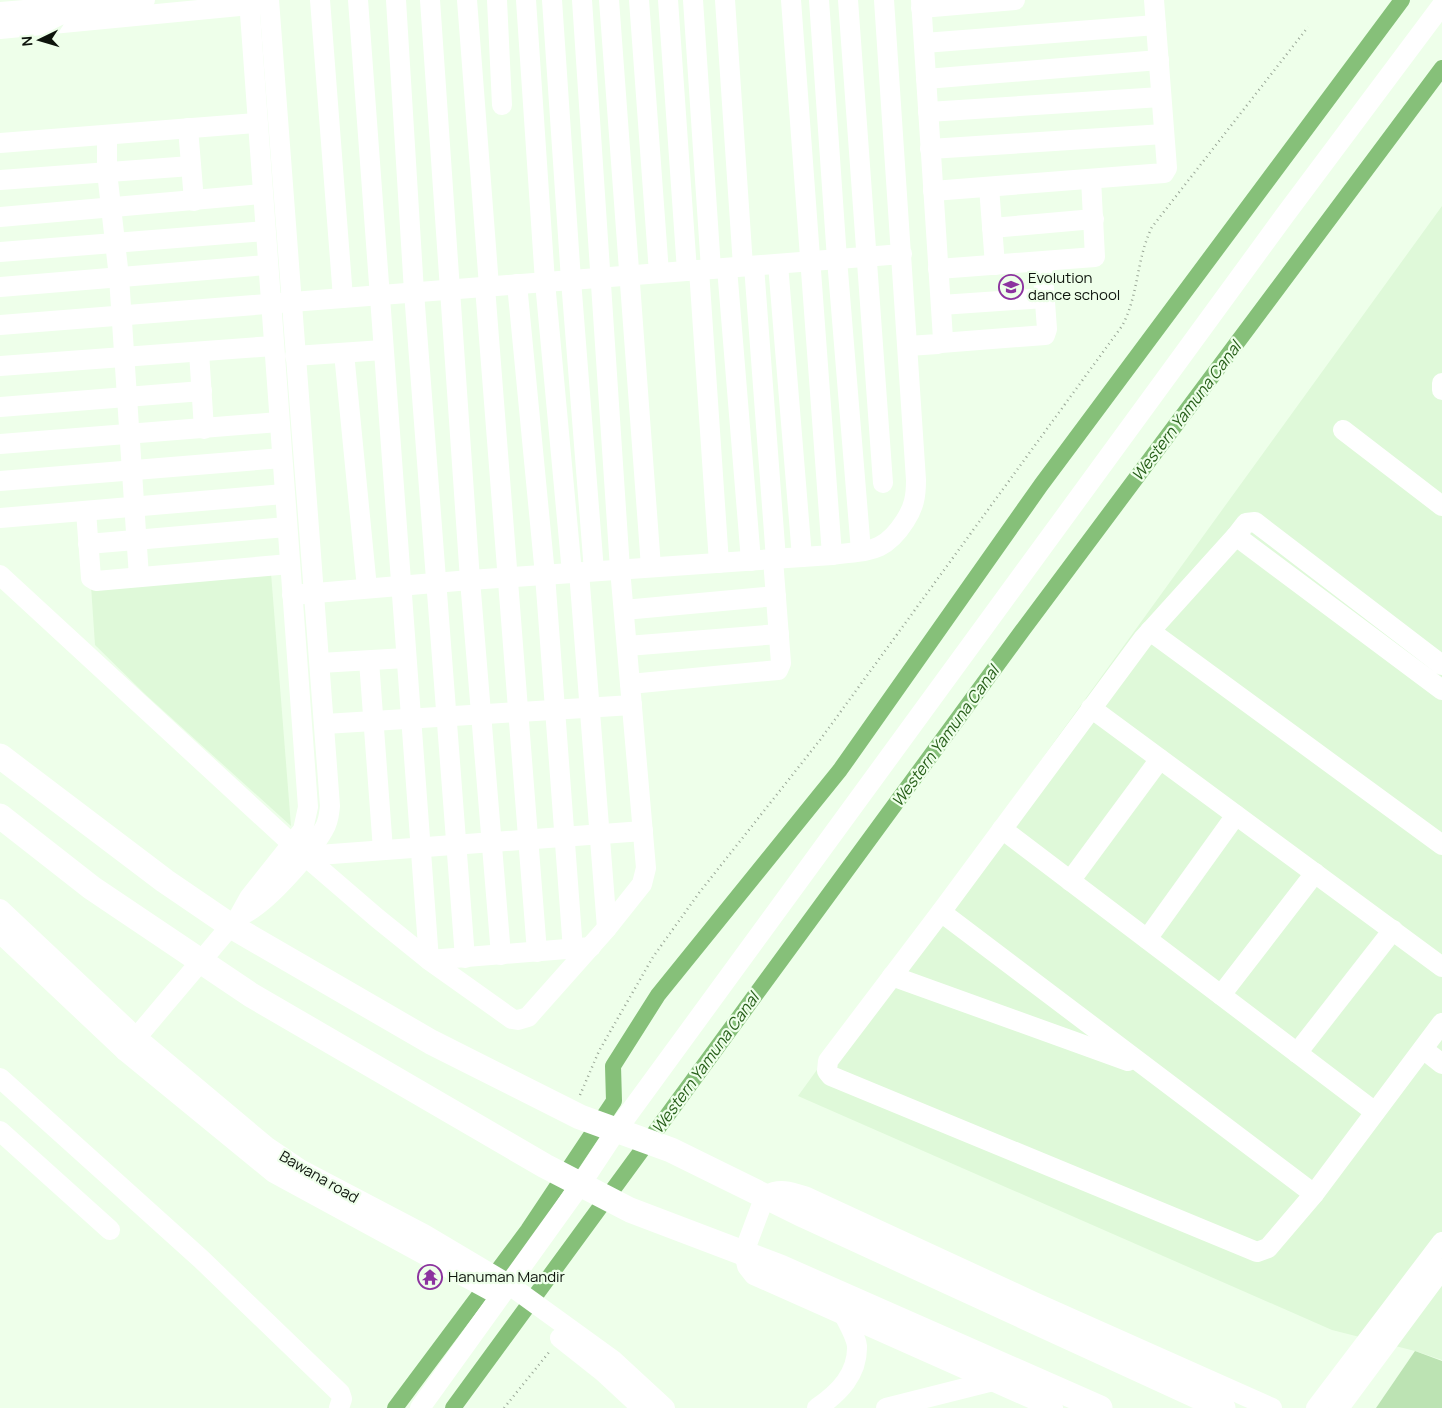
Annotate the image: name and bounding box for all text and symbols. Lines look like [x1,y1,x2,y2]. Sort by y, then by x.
north arrow [15,15,65,65]
text: N [17,35,36,47]
place label: Evolution dance school [1028,267,1120,305]
school or university icon: Evolution dance school [998,274,1024,300]
water label: Western Yamuna Canal [1126,335,1247,485]
water label: Western Yamuna Canal [886,659,1005,811]
water label: Western Yamuna Canal [646,986,765,1138]
street label: Bawana road [276,1145,363,1208]
temple icon: Hanuman Mandir [417,1264,443,1290]
place label: Hanuman Mandir [448,1266,566,1287]

